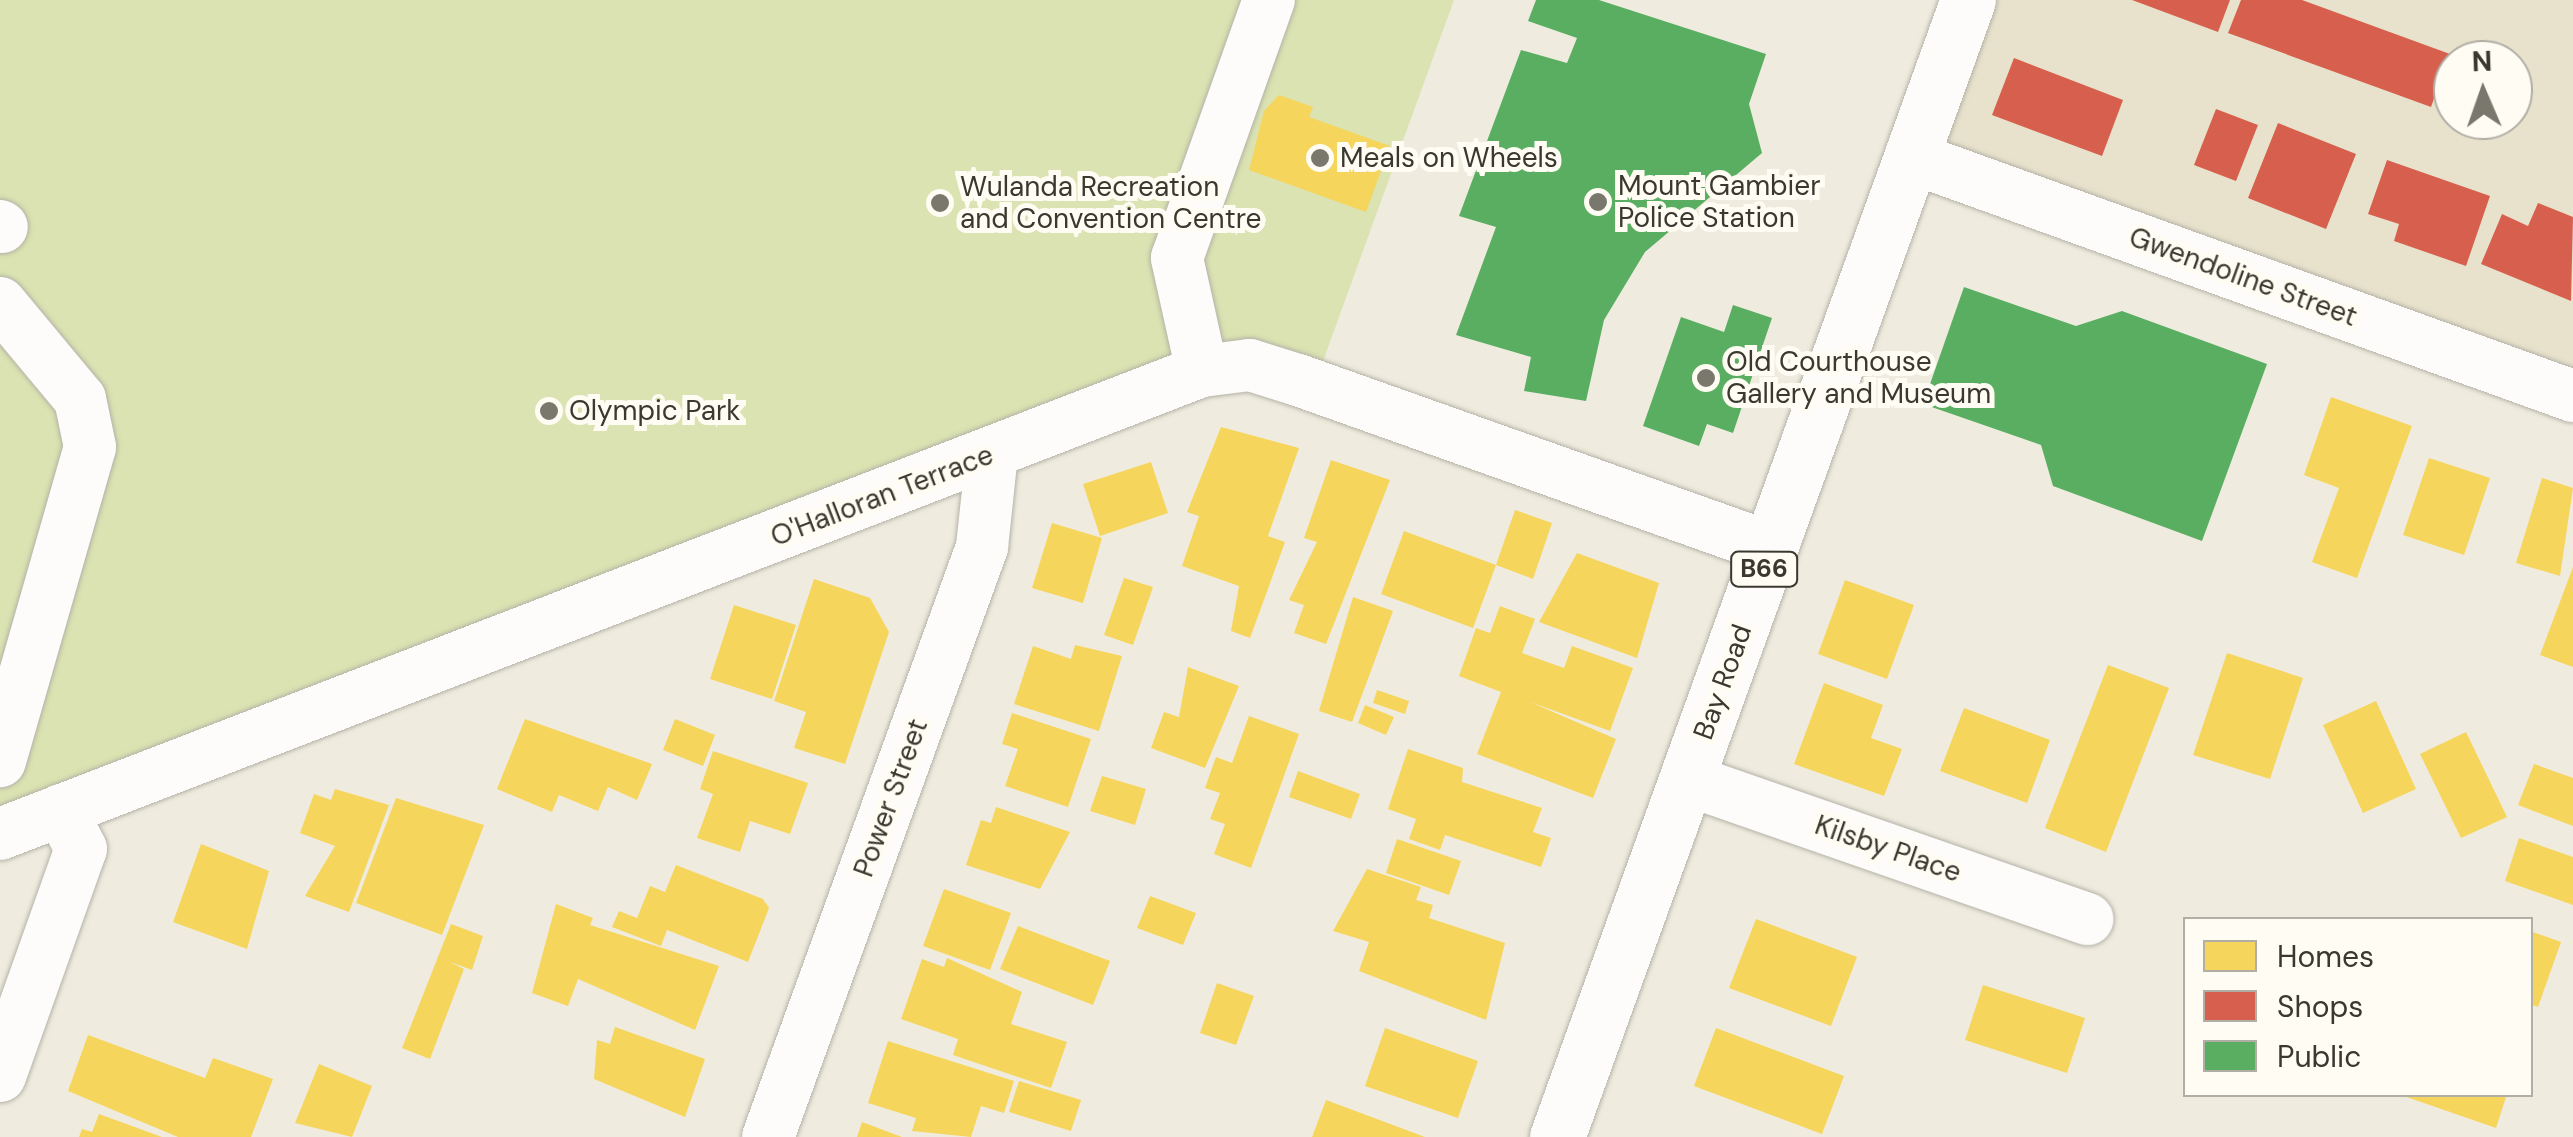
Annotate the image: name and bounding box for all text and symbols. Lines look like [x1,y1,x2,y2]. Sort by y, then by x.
north arrow [2433,40,2533,140]
text: N [2471,43,2493,80]
place label: Meals on Wheels [1340,141,1558,175]
marker: Meals on Wheels [1309,147,1331,169]
place label: Mount Gambier Police Station [1618,169,1821,235]
place label: Wulanda Recreation and Convention Centre [960,170,1261,236]
marker: Mount Gambier Police Station [1587,191,1609,213]
marker: Wulanda Recreation and Convention Centre [929,192,951,214]
street label: Gwendoline Street [2125,220,2361,334]
place label: Old Courthouse Gallery and Museum [1726,345,1991,411]
marker: Old Courthouse Gallery and Museum [1695,367,1717,389]
place label: Olympic Park [569,394,740,428]
marker: Olympic Park [538,400,560,422]
street label: O'Halloran Terrace [766,438,998,554]
road number: B66 [1729,549,1799,589]
street label: Bay Road [1687,620,1759,744]
street label: Power Street [847,715,935,881]
street label: Kilsby Place [1810,808,1966,890]
legend [2183,917,2533,1097]
text: Homes [2277,937,2374,976]
text: Shops [2277,987,2363,1026]
text: Public [2277,1037,2361,1076]

